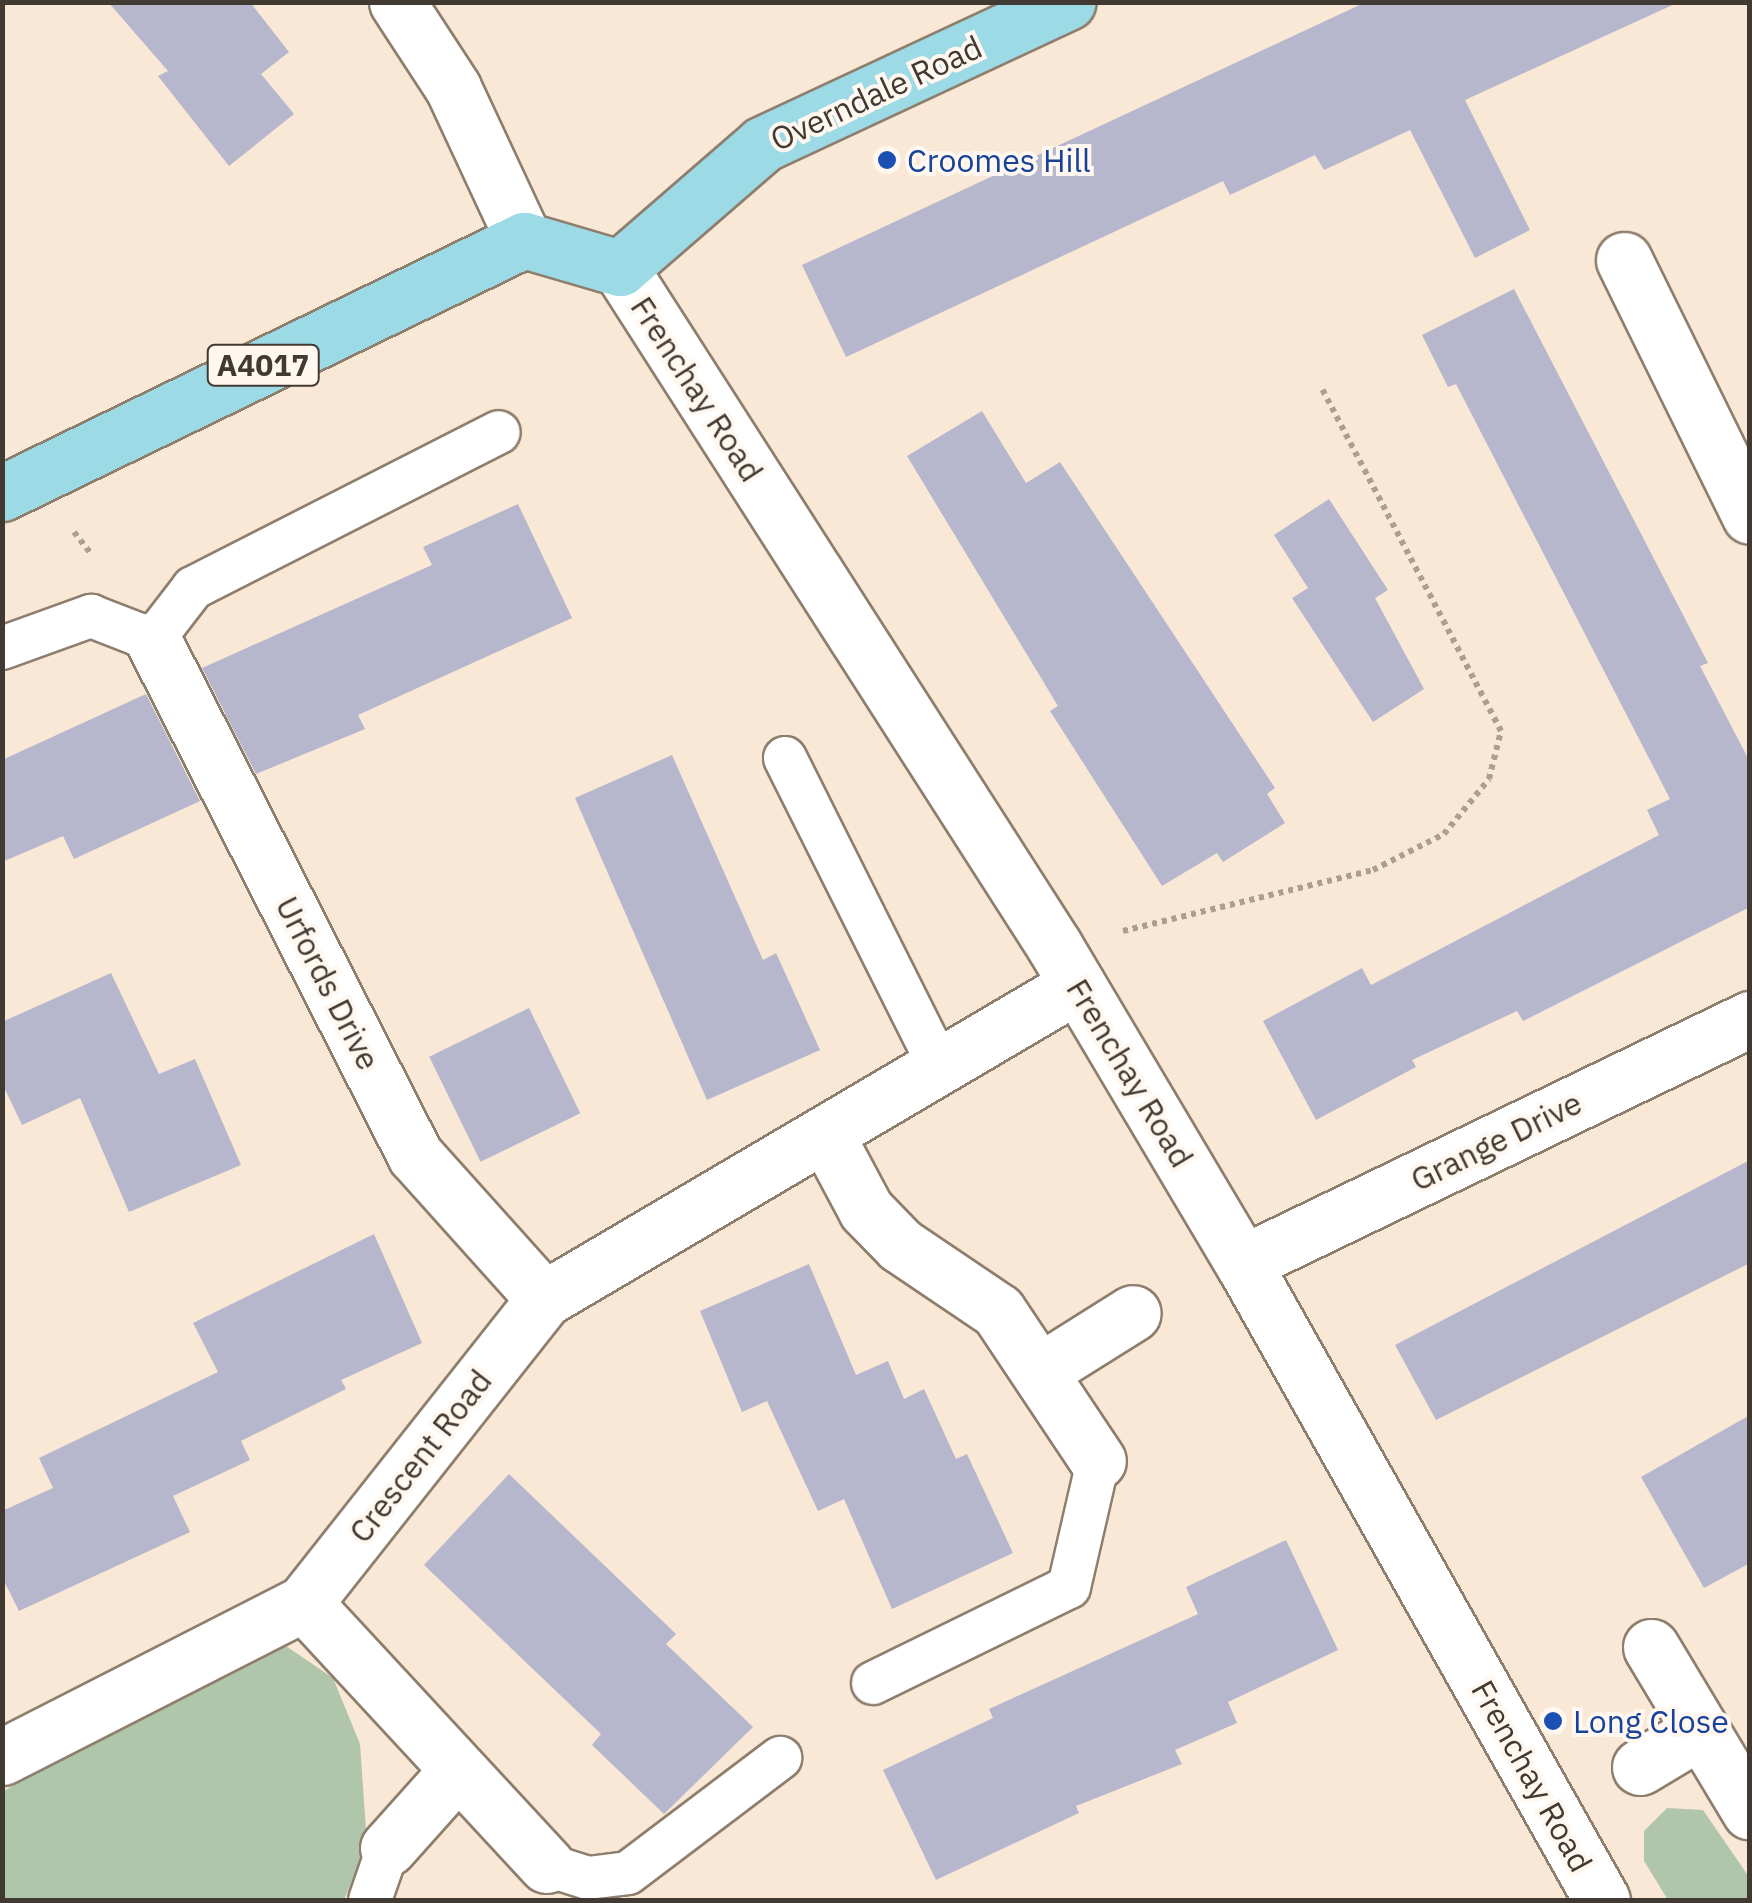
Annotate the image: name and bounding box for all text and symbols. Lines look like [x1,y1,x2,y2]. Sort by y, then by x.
street label: Overndale Road [764,27,988,159]
place label: Croomes Hill [907,141,1091,179]
marker: Croomes Hill [876,149,898,171]
street label: Frenchay Road [623,289,771,489]
road number: A4017 [206,340,320,390]
street label: Urfords Drive [268,890,388,1076]
street label: Frenchay Road [1059,972,1201,1174]
street label: Grange Drive [1404,1083,1588,1199]
street label: Crescent Road [341,1362,499,1550]
street label: Frenchay Road [1464,1674,1600,1878]
place label: Long Close [1573,1702,1729,1740]
marker: Long Close [1542,1710,1564,1732]

